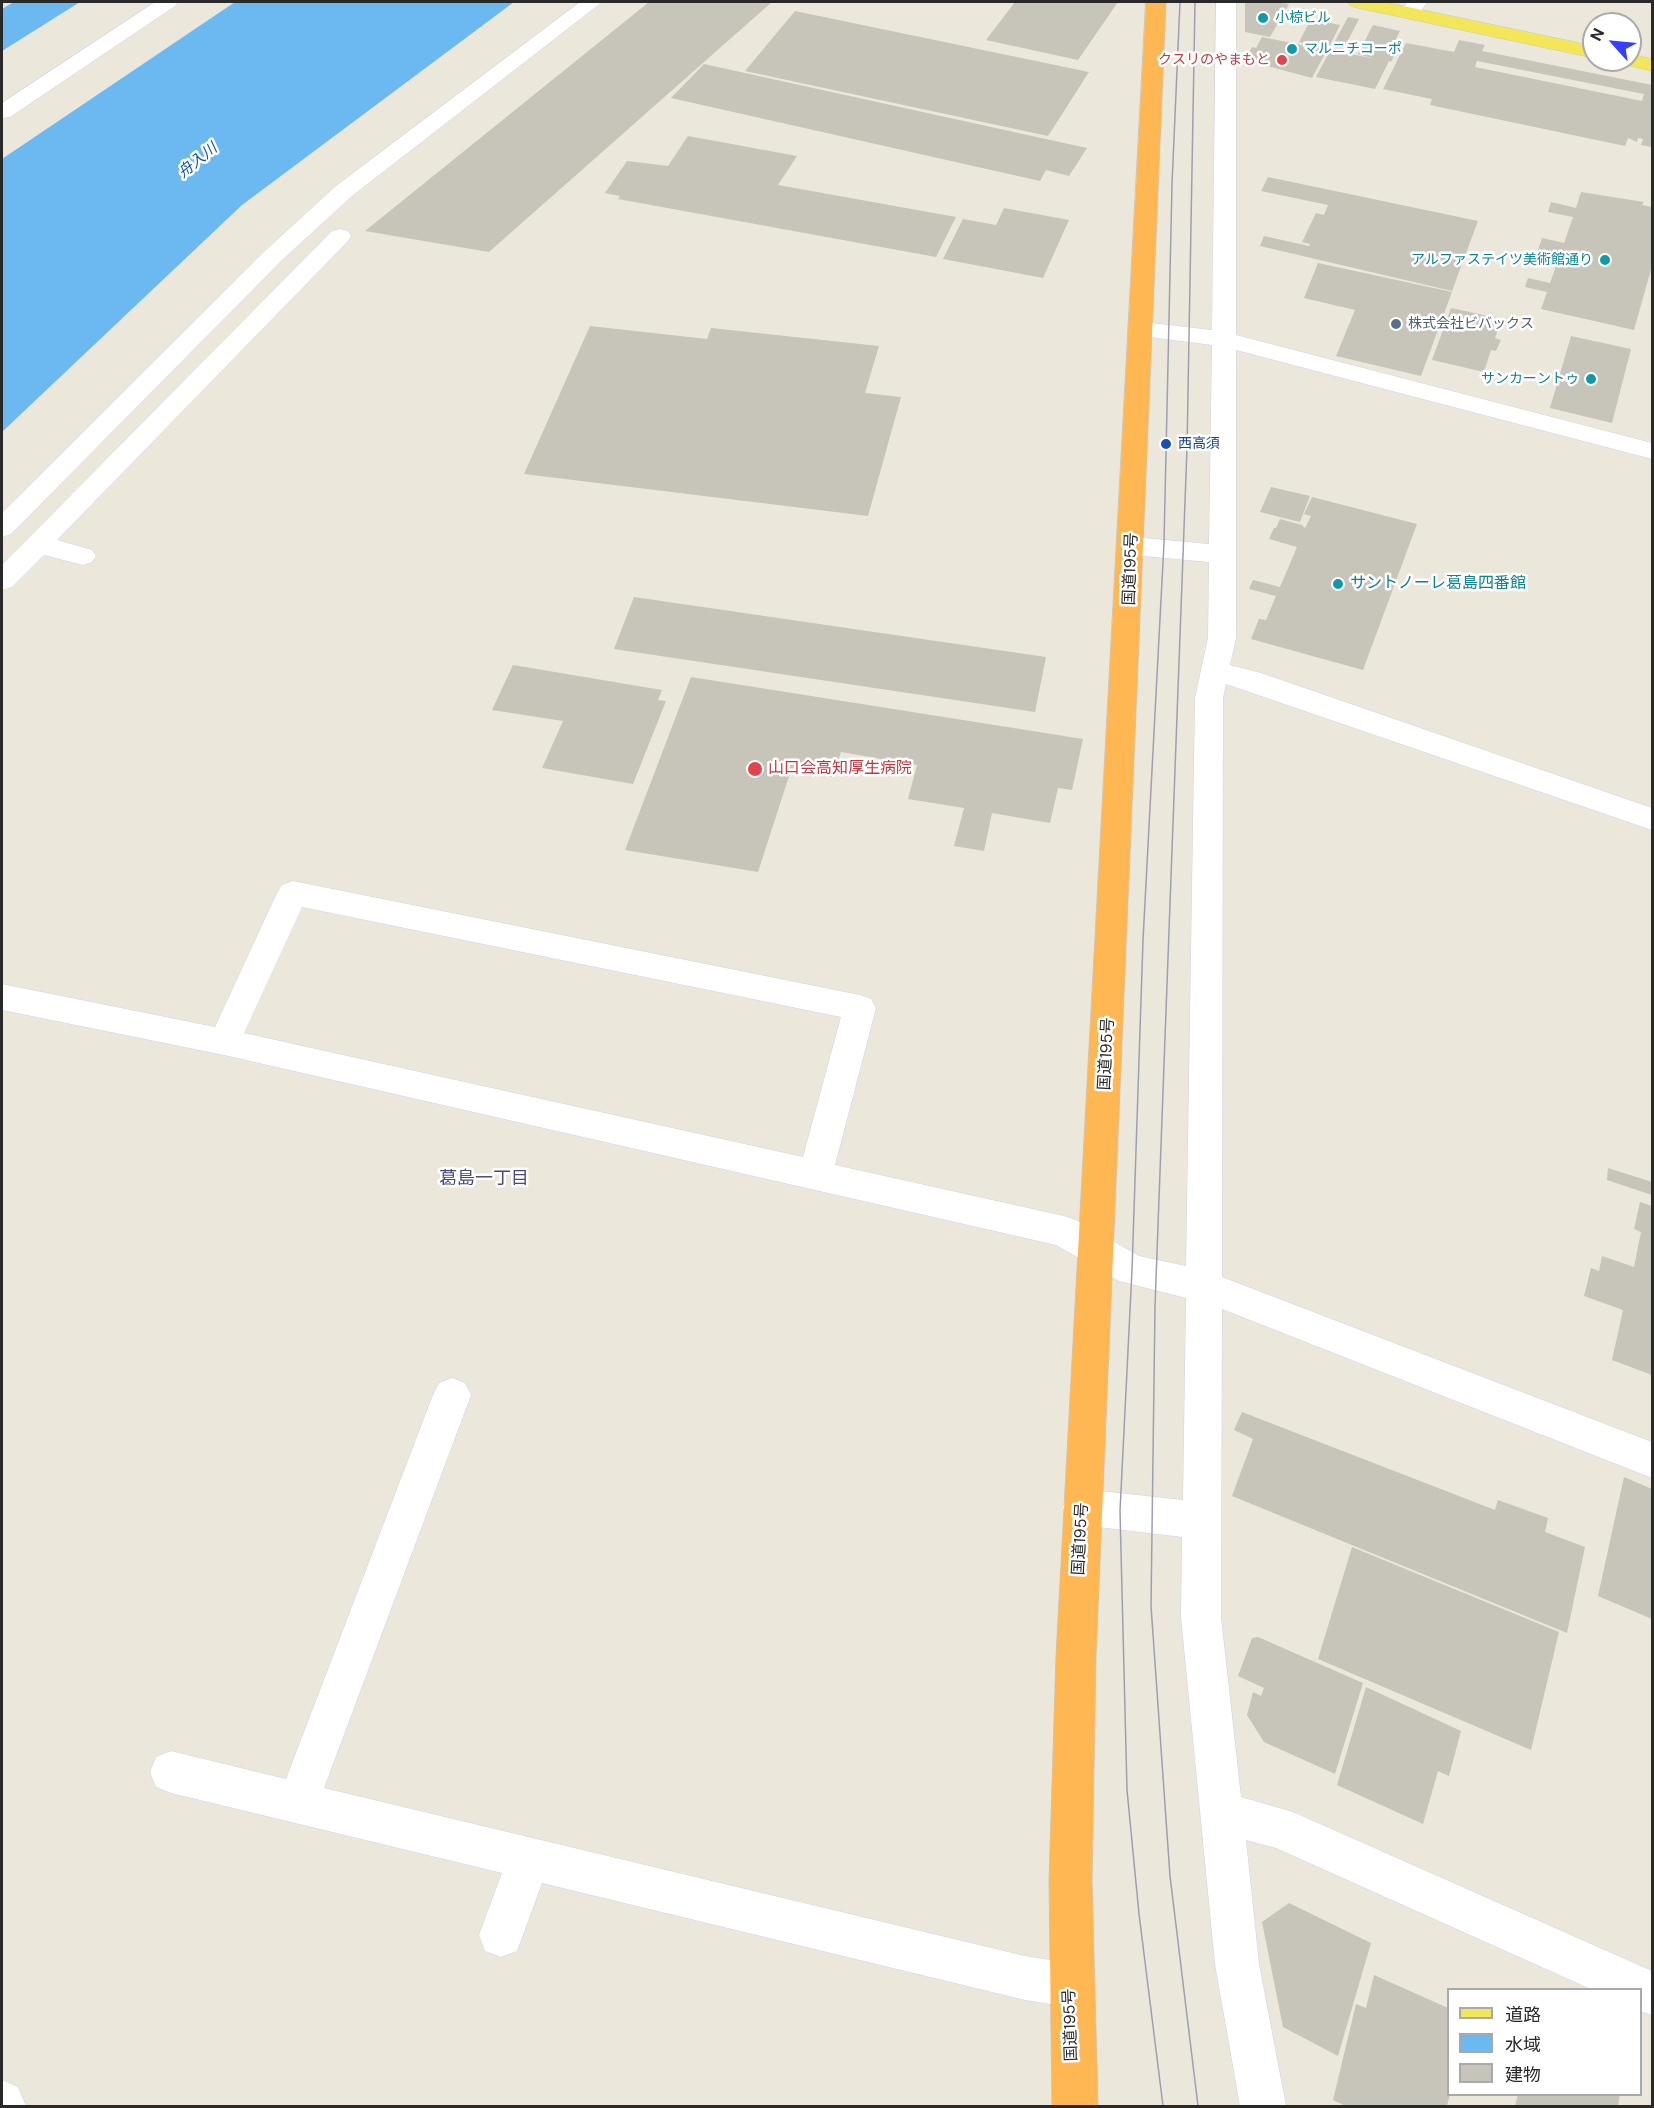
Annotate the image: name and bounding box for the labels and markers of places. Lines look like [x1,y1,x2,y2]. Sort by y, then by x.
place label: 小椋ビル [1275,10,1331,26]
marker: 小椋ビル [1256,11,1270,25]
place label: マルニチコーポ [1304,41,1402,57]
marker: マルニチコーポ [1285,42,1299,56]
place label: クスリのやまもと [1158,52,1270,68]
marker: クスリのやまもと [1275,53,1289,67]
place label: アルファステイツ美術館通り [1411,252,1593,268]
marker: アルファステイツ美術館通り [1598,253,1612,267]
place label: 株式会社ビバックス [1408,316,1534,332]
marker: 株式会社ビバックス [1389,317,1403,331]
place label: サンカーントゥ [1481,371,1579,387]
marker: サンカーントゥ [1584,372,1598,386]
place label: 西高須 [1178,436,1220,452]
marker: 西高須 [1159,437,1173,451]
place label: サントノーレ葛島四番館 [1350,574,1526,594]
marker: サントノーレ葛島四番館 [1331,577,1345,591]
place label: 山口会高知厚生病院 [768,759,912,779]
marker: 山口会高知厚生病院 [746,760,764,778]

